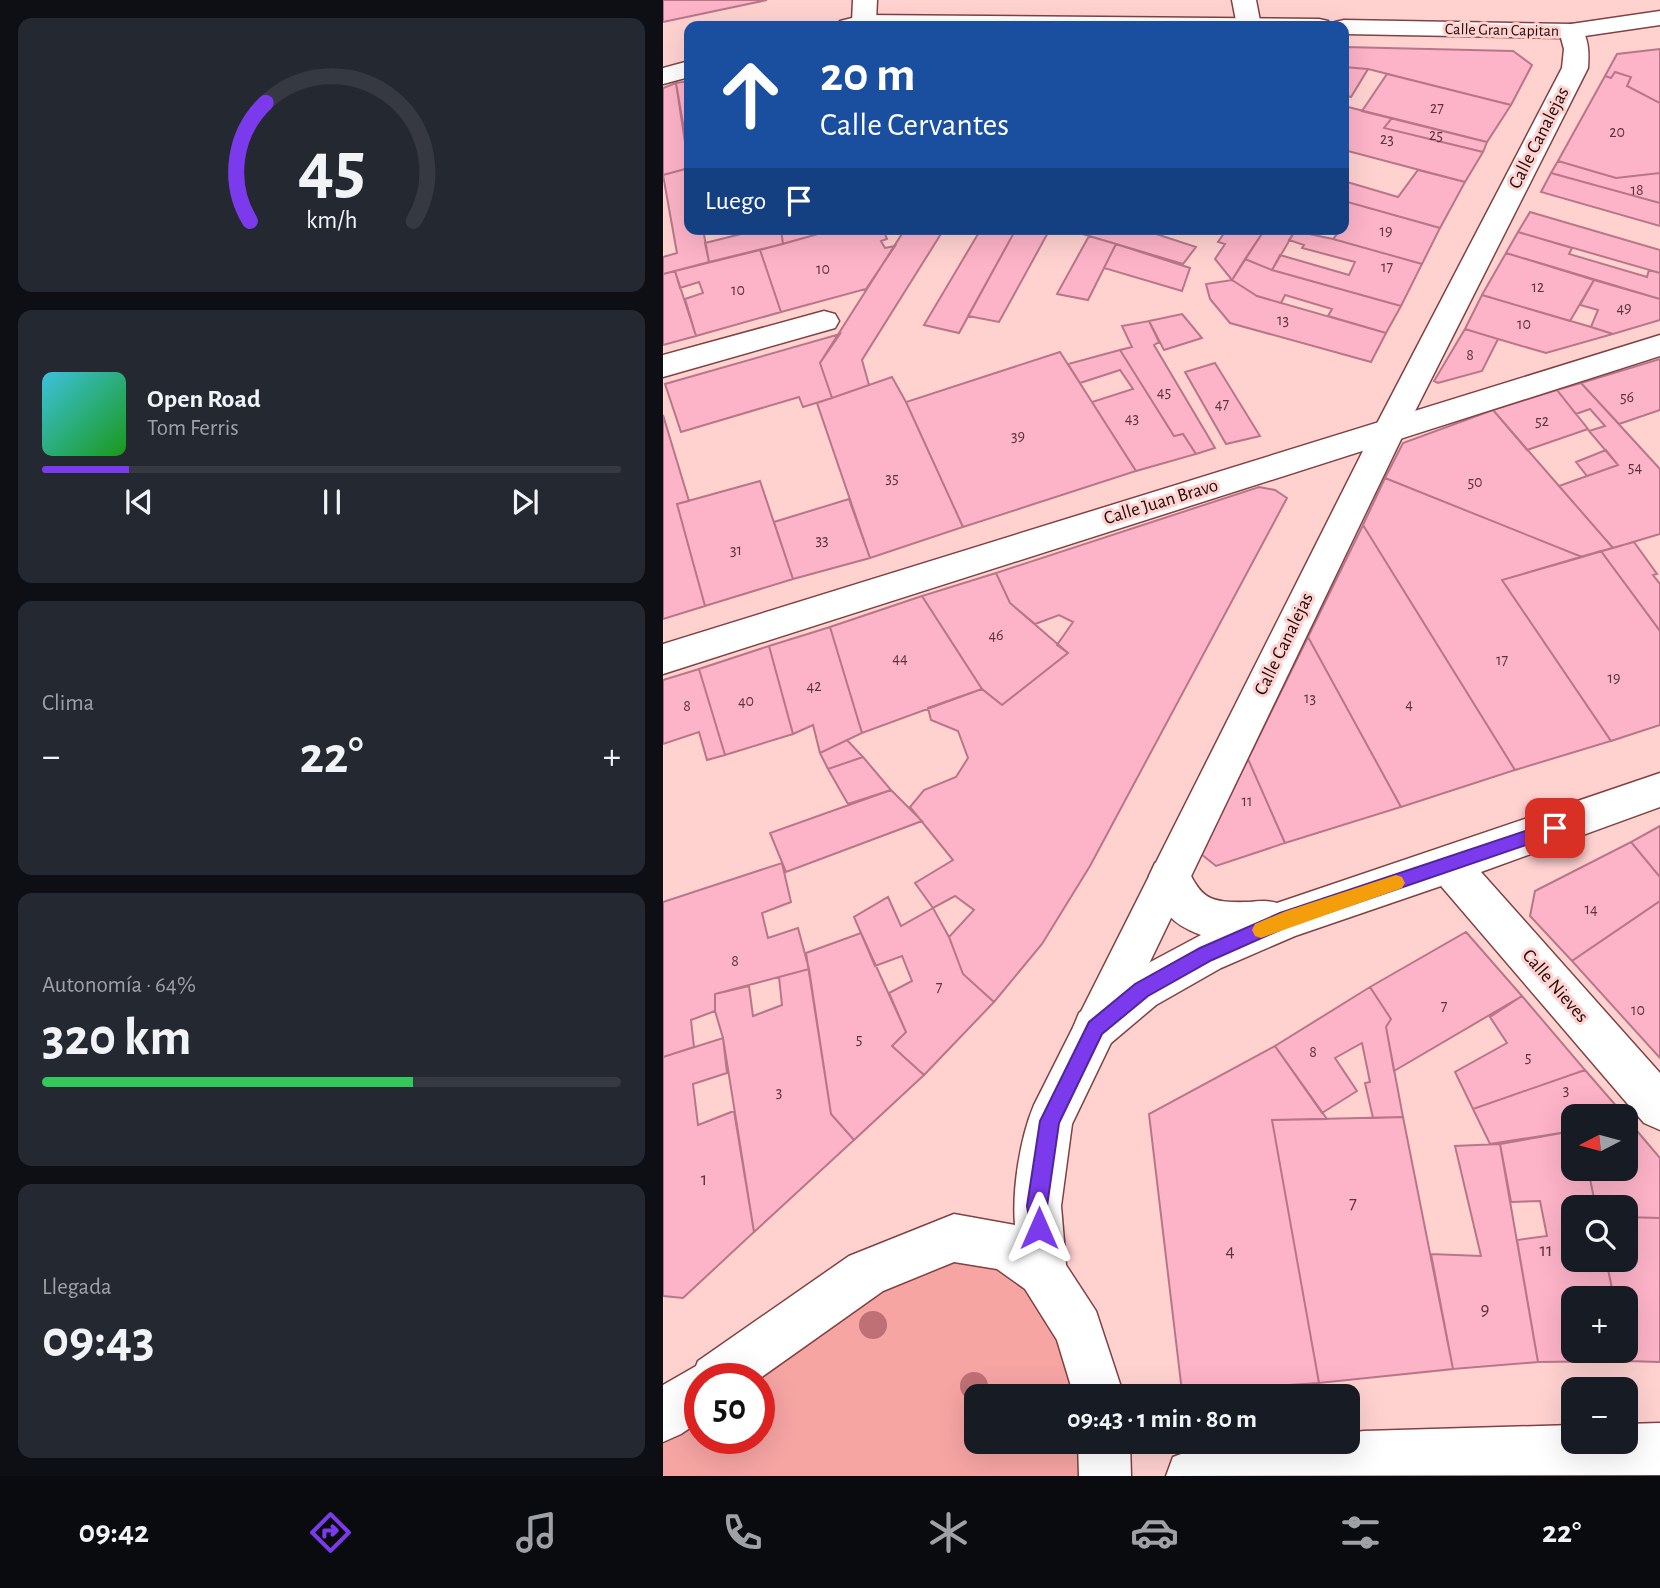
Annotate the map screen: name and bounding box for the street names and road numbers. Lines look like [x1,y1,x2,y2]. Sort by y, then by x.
street label: Calle Gran Capitan [1445,21,1559,39]
street label: Calle Canalejas [1505,84,1573,192]
street label: Calle Juan Bravo [1102,476,1220,528]
street label: Calle Canalejas [1251,590,1317,698]
street label: Calle Nieves [1518,946,1592,1026]

